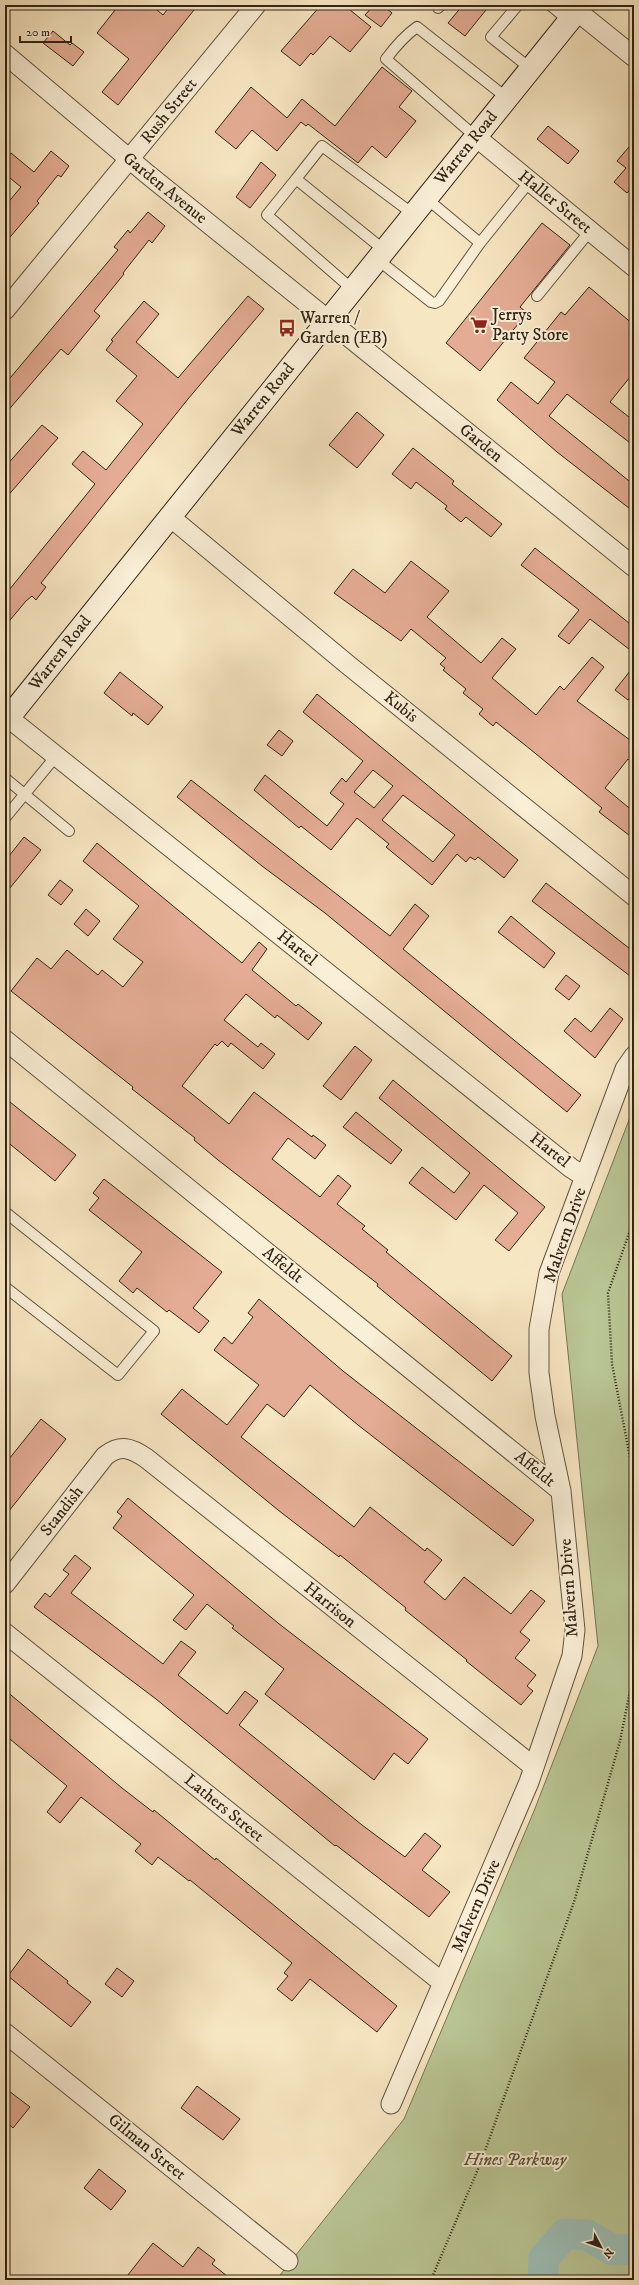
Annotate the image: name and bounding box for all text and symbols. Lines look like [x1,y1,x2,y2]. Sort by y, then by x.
scale bar [20,18,71,44]
text: 20 m [26,25,50,40]
street label: Rush Street [136,73,202,148]
street label: Warren Road [429,106,503,190]
street label: Garden Avenue [118,147,212,229]
street label: Haller Street [514,165,597,239]
place label: Jerrys Party Store [490,304,569,346]
place label: Warren / Garden (EB) [299,307,388,349]
supermarket icon: Jerrys Party Store [469,315,489,335]
bus stop icon: Warren / Garden (EB) [277,318,297,338]
street label: Warren Road [226,358,300,442]
street label: Garden [455,419,507,467]
street label: Warren Road [23,611,96,696]
street label: Kubis [379,686,423,728]
street label: Hartel [272,925,322,971]
street label: Hartel [525,1127,575,1173]
street label: Malvern Drive [538,1185,592,1285]
street label: Affeldt [258,1242,308,1288]
street label: Affeldt [510,1446,560,1492]
street label: Standish [36,1481,89,1541]
street label: Malvern Drive [555,1538,583,1638]
street label: Harrison [299,1577,361,1633]
street label: Lathers Street [180,1769,269,1847]
street label: Malvern Drive [447,1856,505,1956]
street label: Gilman Street [104,2109,191,2186]
park label: Hines Parkway [463,2149,567,2171]
north arrow [581,2227,621,2267]
text: N [600,2245,616,2261]

